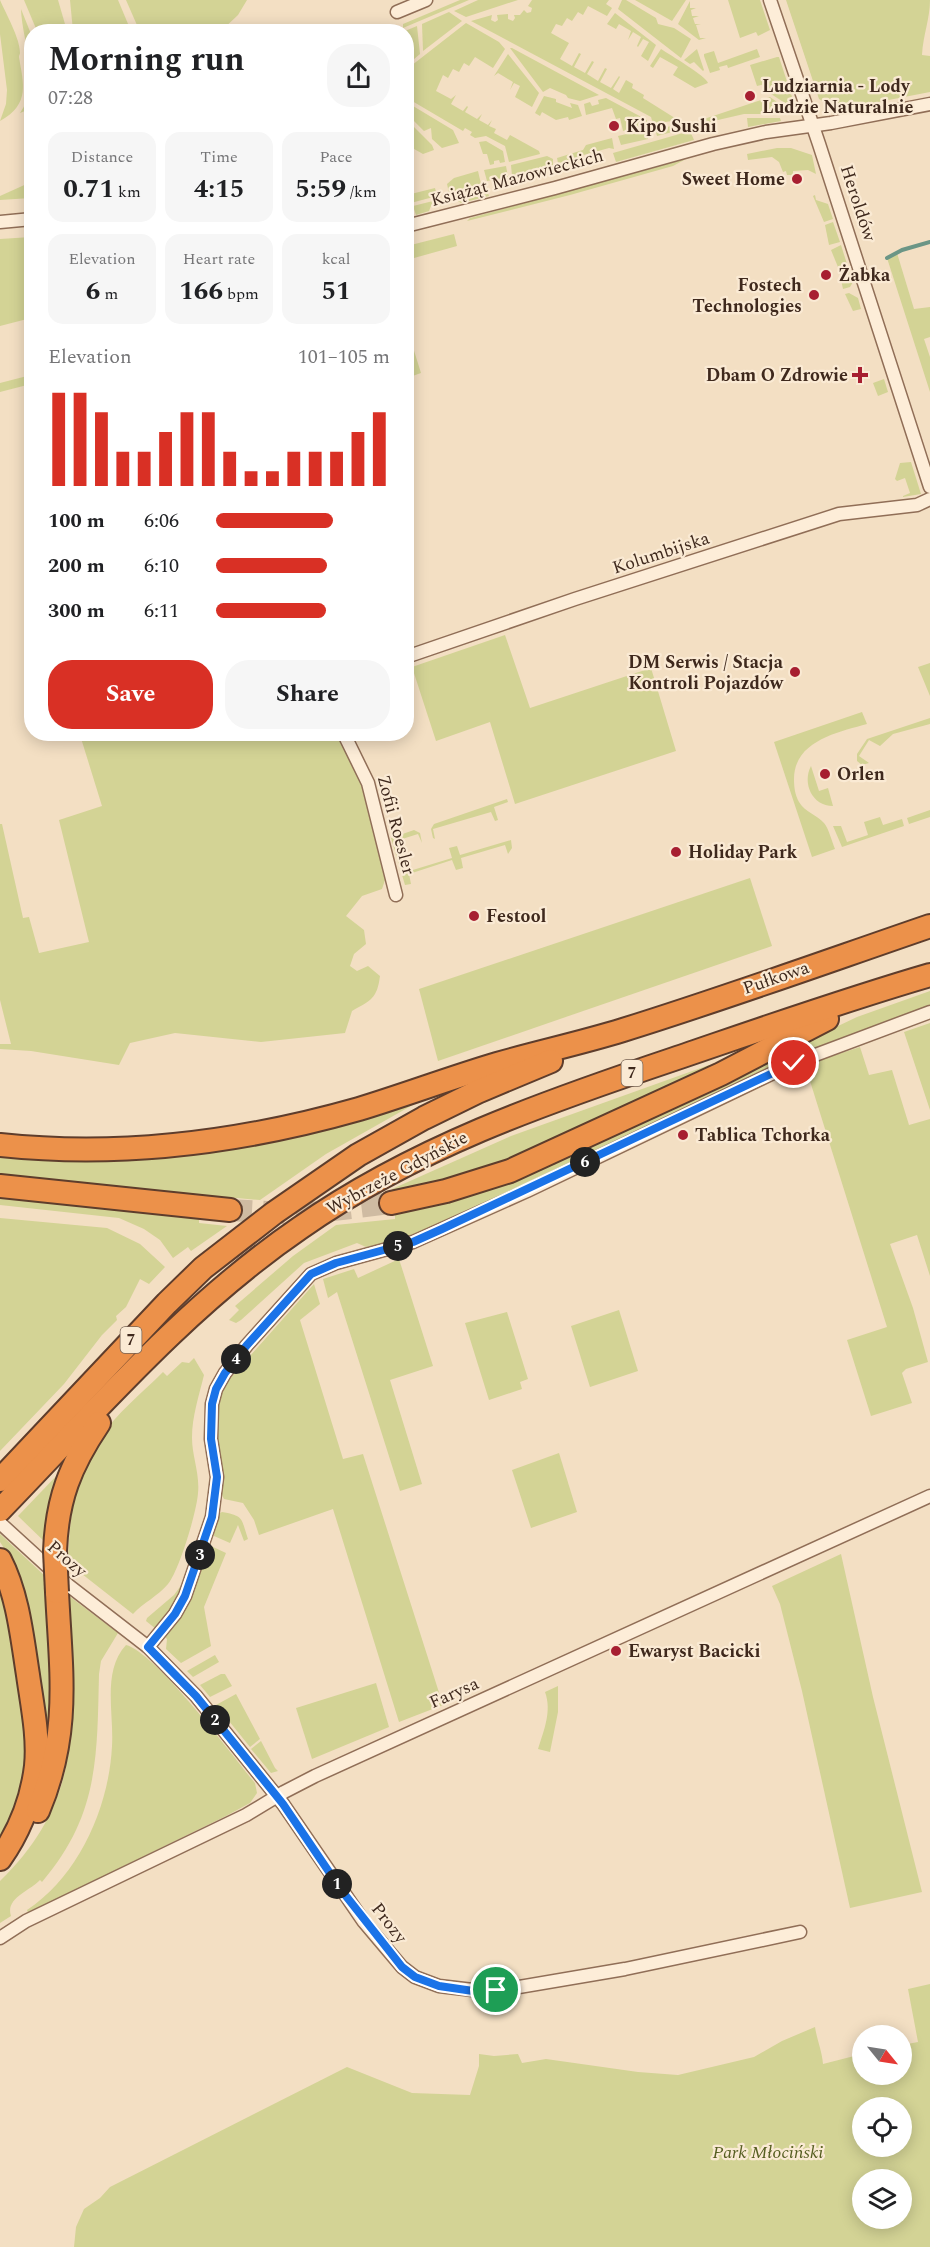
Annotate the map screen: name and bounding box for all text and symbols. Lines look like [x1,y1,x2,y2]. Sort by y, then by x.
text: Morning run [48,35,245,85]
button: share [327,44,390,107]
place label: Ludziarnia - Lody Ludzie Naturalnie [762,73,914,121]
text: 07:28 [48,83,93,113]
marker: Ludziarnia - Lody Ludzie Naturalnie [743,89,757,103]
place label: Kipo Sushi [626,113,717,140]
marker: Kipo Sushi [607,119,621,133]
street label: Książąt Mazowieckich [428,142,606,214]
text: Distance [71,145,133,169]
text: Time [200,145,238,169]
text: Pace [319,145,353,169]
street label: Heroldów [833,161,883,245]
place label: Sweet Home [682,166,785,193]
text: 0.71 [63,169,114,209]
text: 4:15 [194,169,244,209]
text: 5:59 [295,169,346,209]
marker: Sweet Home [790,172,804,186]
text: km [114,180,141,204]
text: /km [346,180,377,204]
text: Elevation [68,247,136,271]
text: Heart rate [183,247,255,271]
text: kcal [322,247,350,271]
place label: Żabka [838,262,891,289]
marker: Żabka [819,268,833,282]
text: 6 [86,271,100,311]
text: 166 [179,271,223,311]
text: 51 [321,271,351,311]
place label: Fostech Technologies [692,272,802,320]
text: m [100,282,118,306]
text: bpm [223,282,259,306]
marker: Fostech Technologies [807,288,821,302]
text: Elevation [48,342,132,372]
text: 101–105 m [298,342,390,372]
place label: Dbam O Zdrowie [706,362,848,389]
marker: Dbam O Zdrowie [853,368,867,382]
text: 100 m [48,506,105,536]
text: 6:06 [144,506,179,536]
street label: Kolumbijska [609,525,713,581]
text: 200 m [48,551,105,581]
text: 6:10 [144,551,179,581]
text: 300 m [48,596,105,626]
text: 6:11 [144,596,179,626]
place label: DM Serwis / Stacja Kontroli Pojazdów [628,649,784,697]
button: Save [48,660,213,729]
button: Share [225,660,390,729]
marker: DM Serwis / Stacja Kontroli Pojazdów [788,665,802,679]
place label: Orlen [837,761,885,788]
marker: Orlen [818,767,832,781]
street label: Zofii Roesler [370,772,422,878]
place label: Holiday Park [688,839,798,866]
marker: Holiday Park [669,845,683,859]
place label: Festool [486,903,547,930]
marker: Festool [467,909,481,923]
street label: Pułkowa [739,954,813,1002]
pin [768,1037,819,1088]
icon: check [777,1046,810,1079]
road number: 7 [622,1060,642,1086]
place label: Tablica Tchorka [695,1122,831,1149]
street label: Wybrzeże Gdyńskie [321,1124,473,1222]
marker: Tablica Tchorka [676,1128,690,1142]
pin: 6 [570,1147,600,1177]
text: 6 [581,1150,589,1174]
pin: 5 [383,1231,413,1261]
text: 5 [394,1234,402,1258]
road number: 7 [120,1327,142,1353]
pin: 4 [221,1344,251,1374]
text: 4 [232,1347,240,1371]
street label: Prozy [41,1534,94,1585]
pin: 3 [185,1540,215,1570]
text: 3 [196,1543,204,1567]
place label: Ewaryst Bacicki [628,1638,761,1665]
marker: Ewaryst Bacicki [609,1644,623,1658]
street label: Farysa [425,1670,483,1716]
pin: 2 [200,1705,230,1735]
text: 2 [211,1708,219,1732]
pin: 1 [322,1869,352,1899]
text: 1 [333,1872,341,1896]
street label: Prozy [364,1897,414,1950]
pin [470,1964,521,2015]
icon: arrive [479,1973,512,2006]
north arrow [852,2025,912,2085]
map controls [852,2025,912,2229]
button: locate [852,2097,912,2157]
park label: Park Młociński [712,2139,824,2166]
button: layers [852,2169,912,2229]

